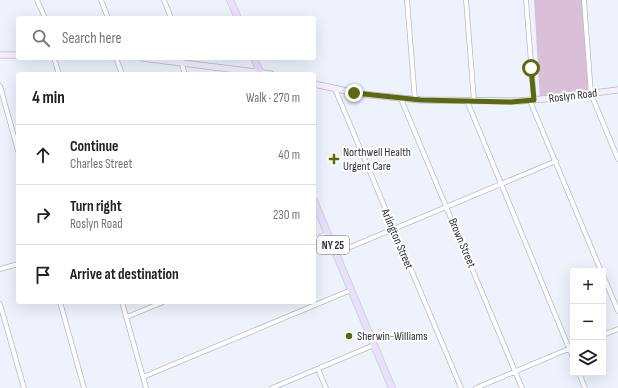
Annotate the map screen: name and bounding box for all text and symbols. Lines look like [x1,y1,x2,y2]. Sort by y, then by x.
search box [16,16,316,60]
icon: search [30,27,52,49]
text: Search here [62,29,122,48]
route start [522,59,540,77]
route end [345,84,363,102]
street label: Roslyn Road [548,86,598,106]
text: 4 min [32,88,65,108]
text: Walk · 270 m [246,90,300,106]
text: Continue [70,137,119,156]
icon: ahead [32,144,54,166]
place label: Northwell Health Urgent Care [343,145,411,174]
text: 40 m [278,147,300,163]
marker: Northwell Health Urgent Care [328,153,340,165]
text: Charles Street [70,156,132,172]
text: Turn right [70,197,122,216]
icon: right [32,204,54,226]
street label: Arlington Street [377,206,417,272]
text: 230 m [273,207,300,223]
text: Roslyn Road [70,216,123,232]
street label: Brown Street [445,216,479,270]
road number: NY 25 [317,236,349,254]
icon: arrive [32,264,54,286]
text: Arrive at destination [70,265,179,284]
map controls [570,268,606,376]
button: + [570,268,606,304]
button: − [570,304,606,340]
place label: Sherwin-Williams [357,329,428,344]
marker: Sherwin-Williams [344,331,354,341]
button: layers [570,340,606,376]

